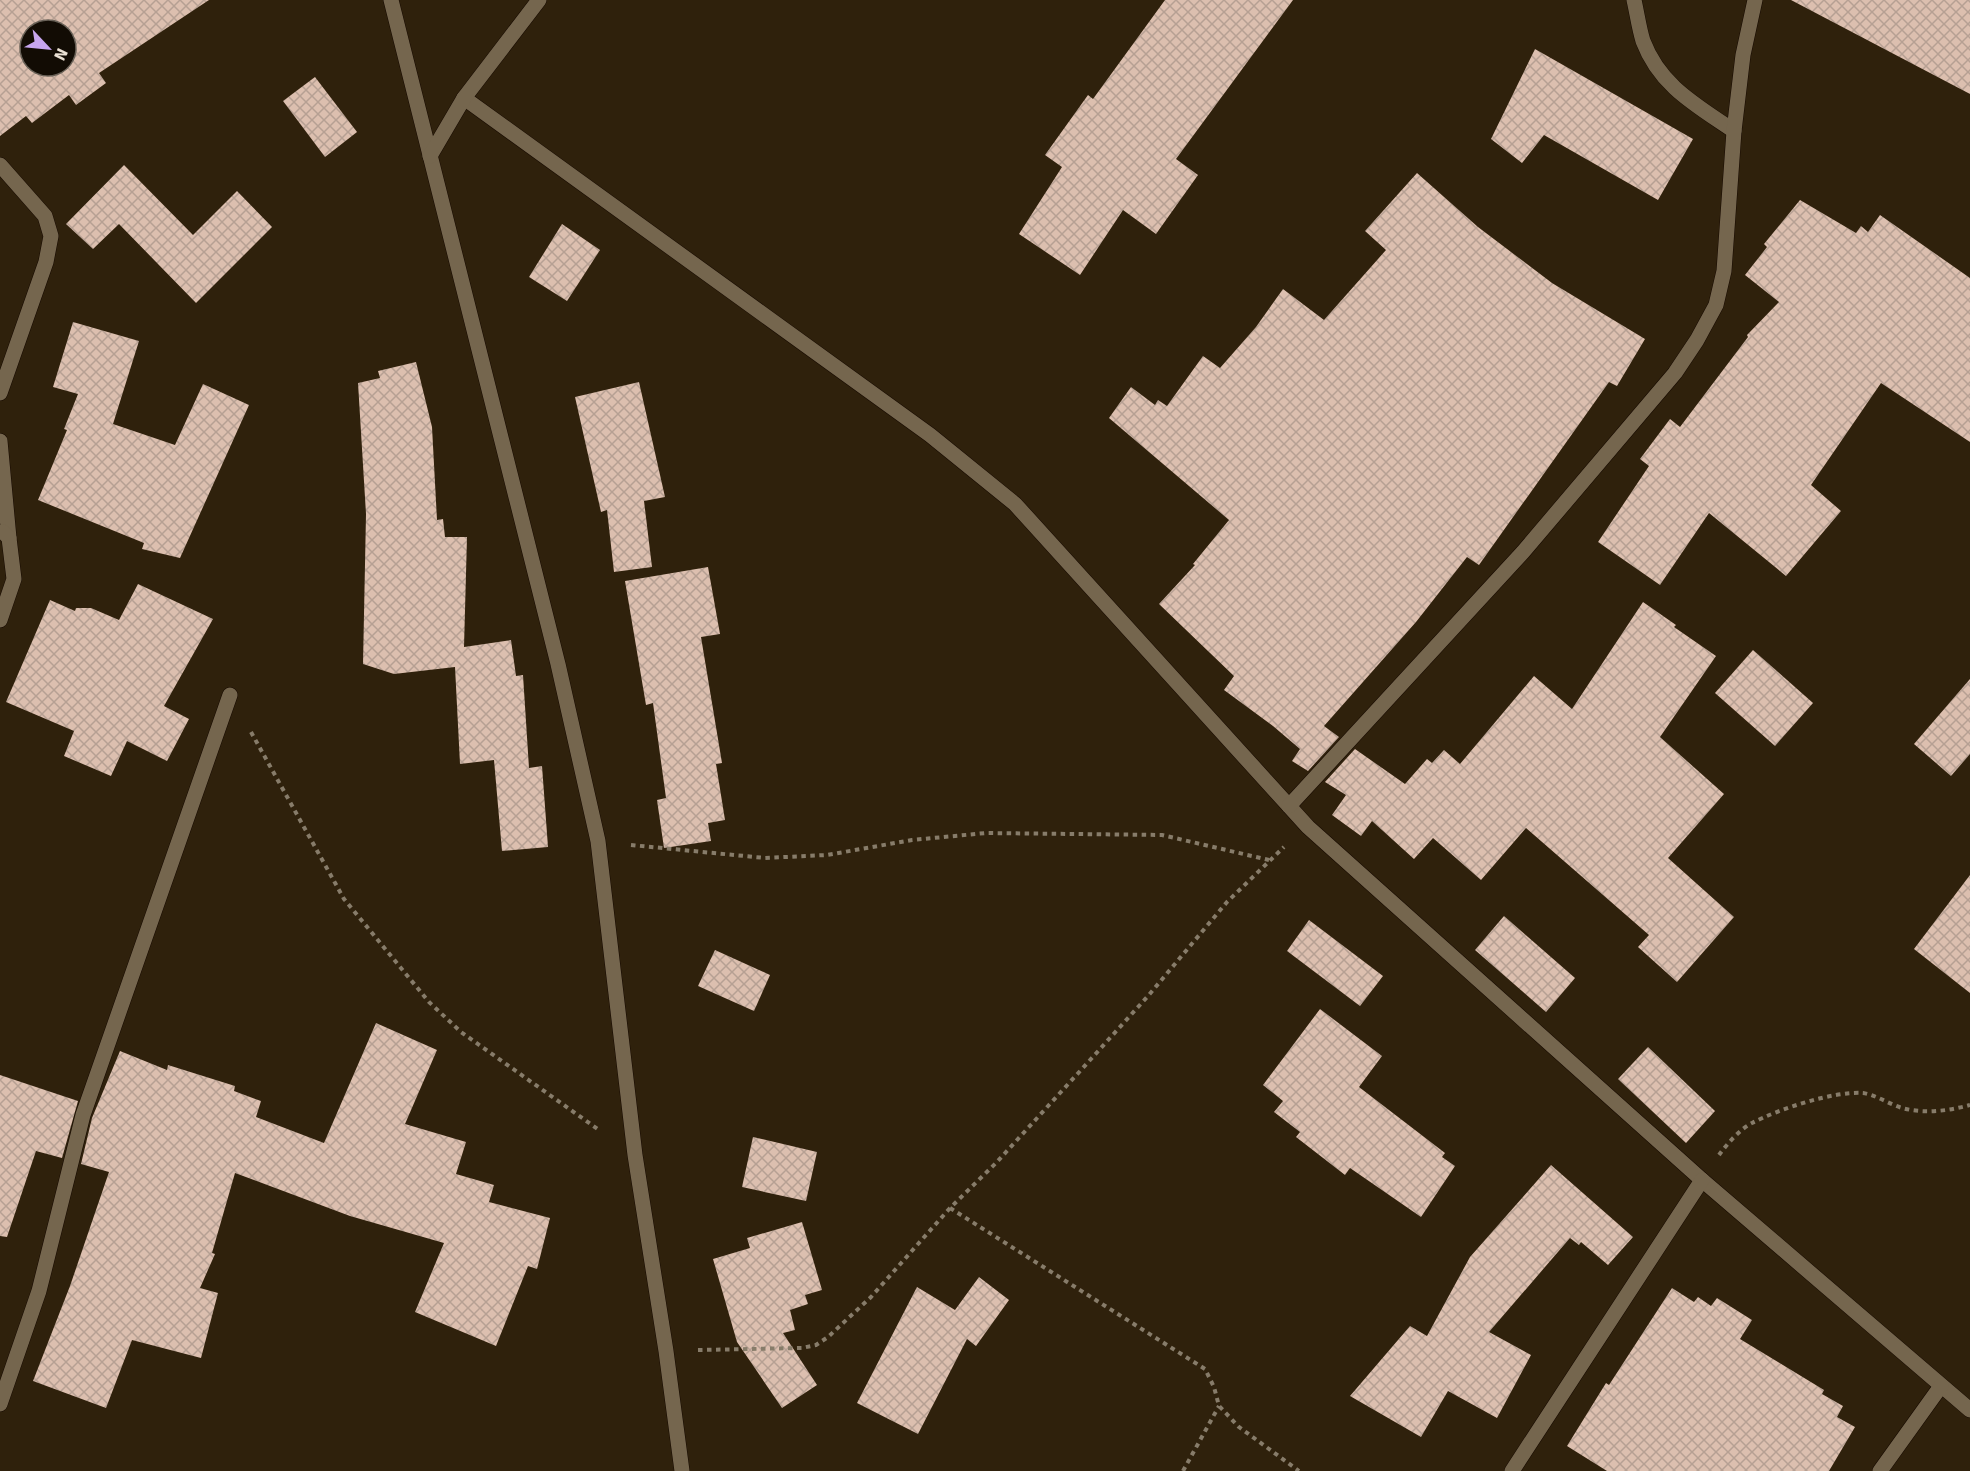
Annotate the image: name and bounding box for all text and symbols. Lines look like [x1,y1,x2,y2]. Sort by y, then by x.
north arrow [18,18,78,78]
text: N [49,45,72,64]

